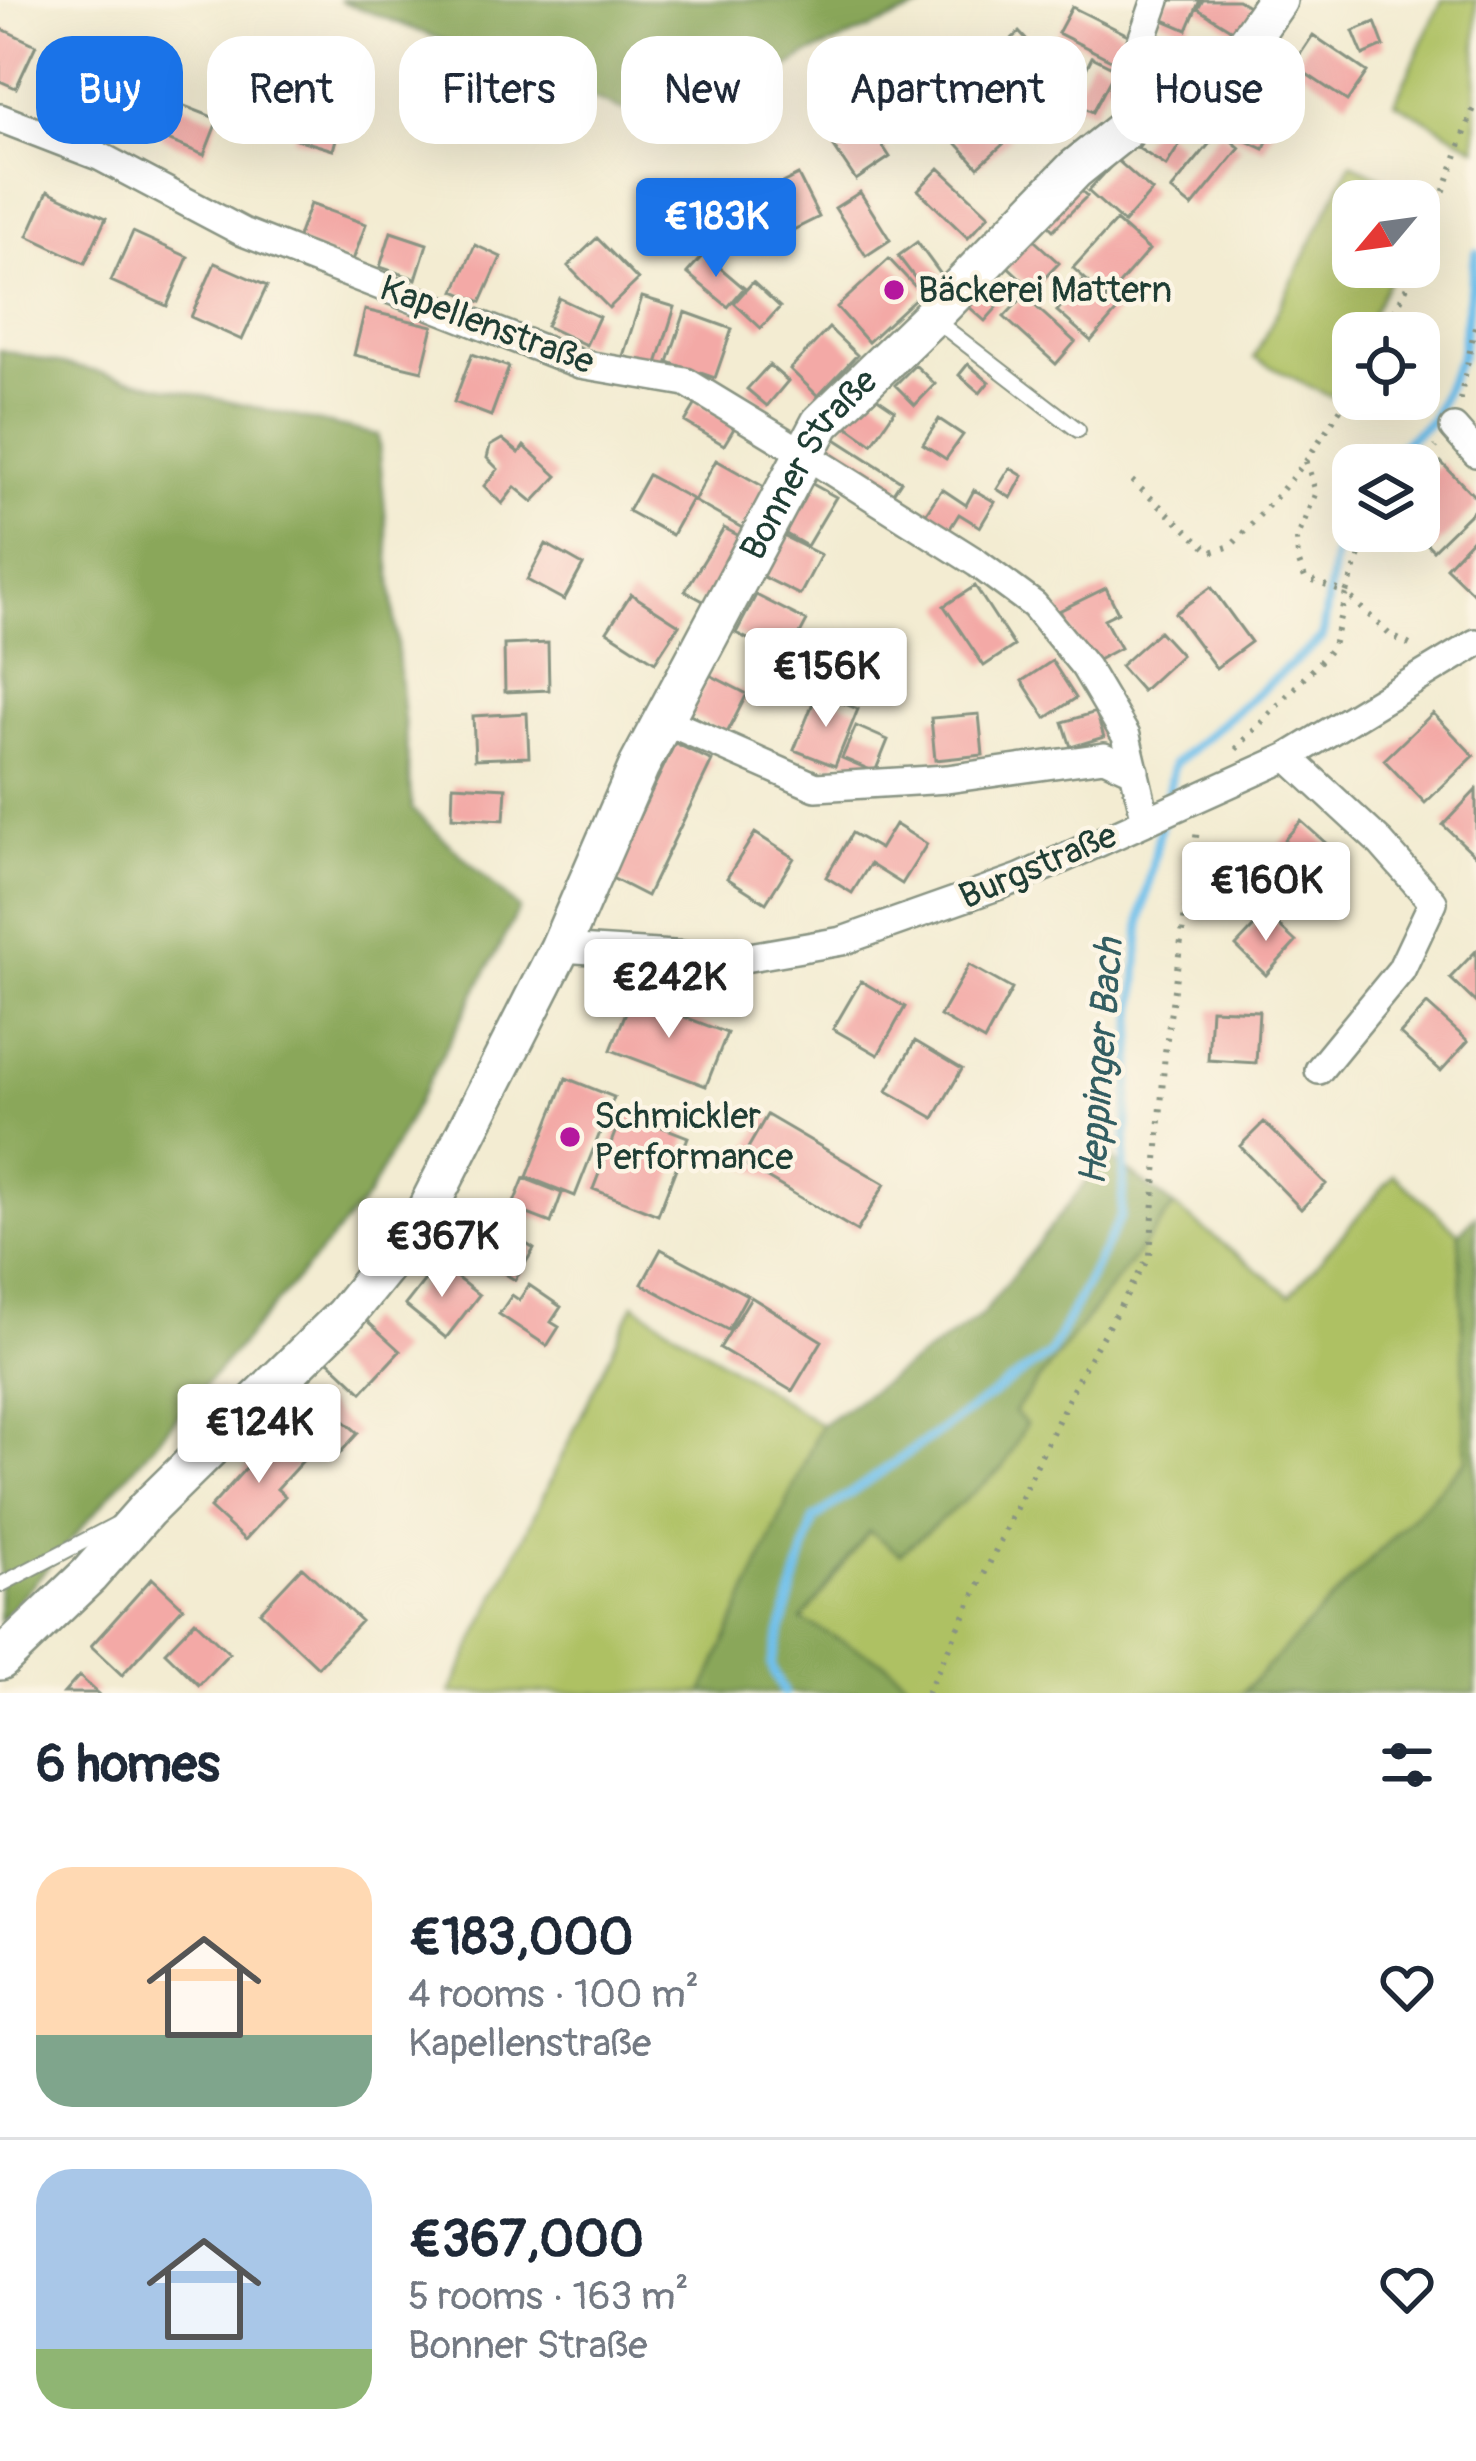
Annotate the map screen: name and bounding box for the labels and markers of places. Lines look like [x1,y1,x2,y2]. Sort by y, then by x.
pin: €183K [632,178,800,280]
place label: Bäckerei Mattern [918,268,1172,313]
marker: Bäckerei Mattern [881,277,907,303]
pin: €156K [742,628,910,730]
pin: €160K [1182,842,1350,944]
pin: €242K [585,939,753,1041]
place label: Schmickler Performance [594,1094,793,1180]
marker: Schmickler Performance [557,1124,583,1150]
pin: €367K [358,1198,526,1300]
pin: €124K [175,1384,343,1486]

